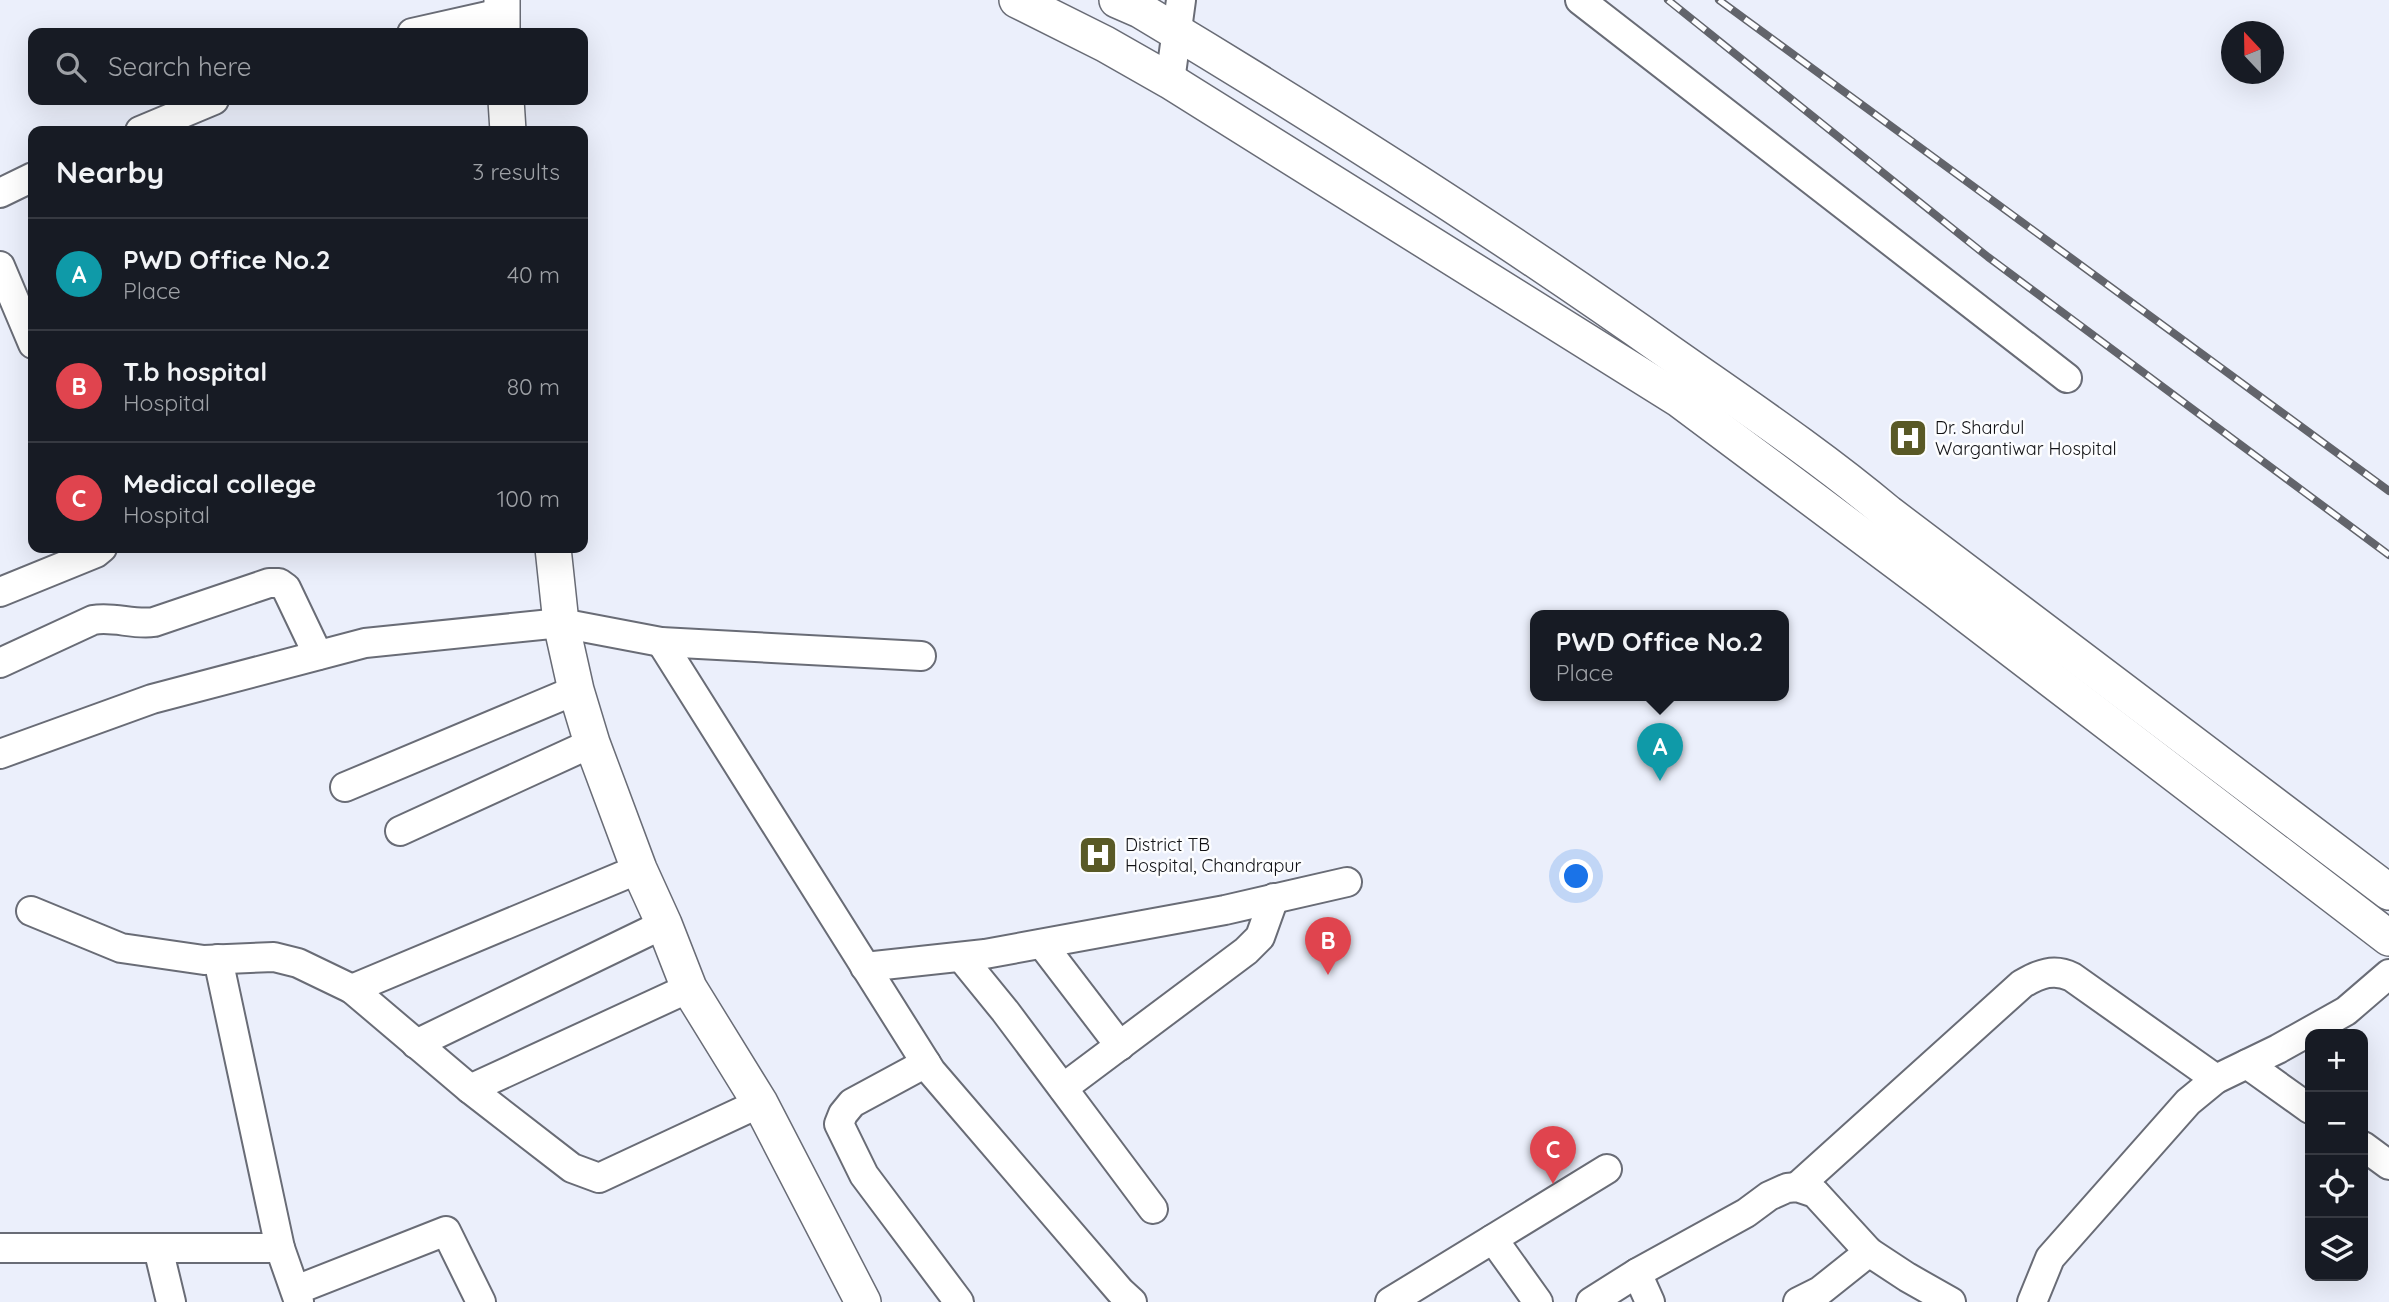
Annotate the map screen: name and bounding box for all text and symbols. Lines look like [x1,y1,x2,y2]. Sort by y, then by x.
north arrow [2221,21,2284,84]
search box [28,28,588,105]
icon: search [52,48,90,86]
text: Search here [108,50,252,83]
text: Nearby [56,153,164,191]
text: 3 results [472,157,560,186]
text: PWD Office No.2 [123,243,331,276]
text: A [72,260,86,289]
text: 40 m [507,260,560,289]
text: Place [123,276,181,305]
text: T.b hospital [123,355,267,388]
text: B [71,372,87,401]
text: 80 m [507,372,560,401]
text: Hospital [123,388,210,417]
place label: Dr. Shardul Wargantiwar Hospital [1935,416,2117,460]
hospital icon: Dr. Shardul Wargantiwar Hospital [1887,417,1929,459]
text: Medical college [123,467,316,500]
text: C [72,484,86,513]
text: 100 m [497,484,560,513]
text: Hospital [123,500,210,529]
popup [1530,610,1789,701]
text: PWD Office No.2 [1556,625,1763,658]
text: Place [1556,658,1614,687]
pin: A [1637,723,1683,781]
place label: District TB Hospital, Chandrapur [1125,833,1302,877]
hospital icon: District TB Hospital, Chandrapur [1077,834,1119,876]
your location [1559,859,1593,893]
pin: B [1305,917,1351,975]
map controls [2305,1029,2368,1281]
button: + [2305,1029,2368,1092]
button: − [2305,1092,2368,1155]
pin: C [1530,1126,1576,1184]
button: locate [2305,1155,2368,1218]
button: layers [2305,1218,2368,1281]

